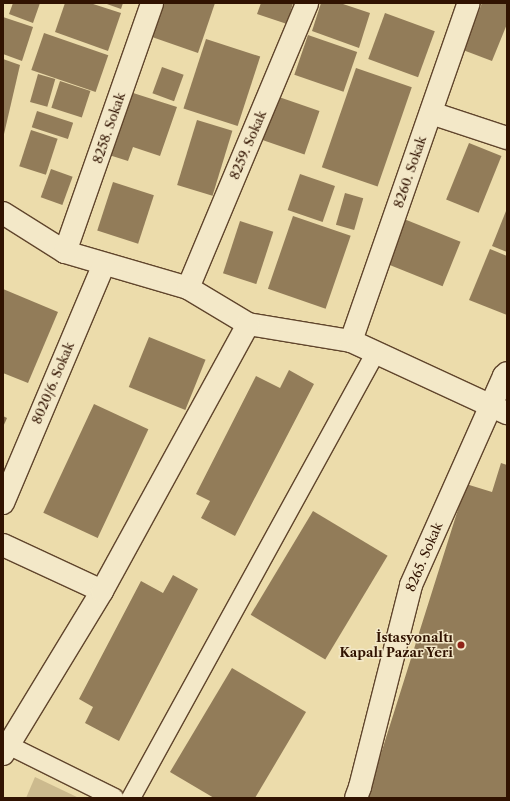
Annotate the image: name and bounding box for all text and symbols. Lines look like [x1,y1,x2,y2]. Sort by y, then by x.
street label: 8258. Sokak [90,90,128,166]
street label: 8259. Sokak [226,108,270,182]
street label: 8260. Sokak [390,134,430,210]
street label: 8020/6. Sokak [29,340,77,426]
street label: 8265. Sokak [402,520,446,594]
place label: İstasyonaltı Kapalı Pazar Yeri [339,630,453,661]
marker: İstasyonaltı Kapalı Pazar Yeri [456,640,466,650]

